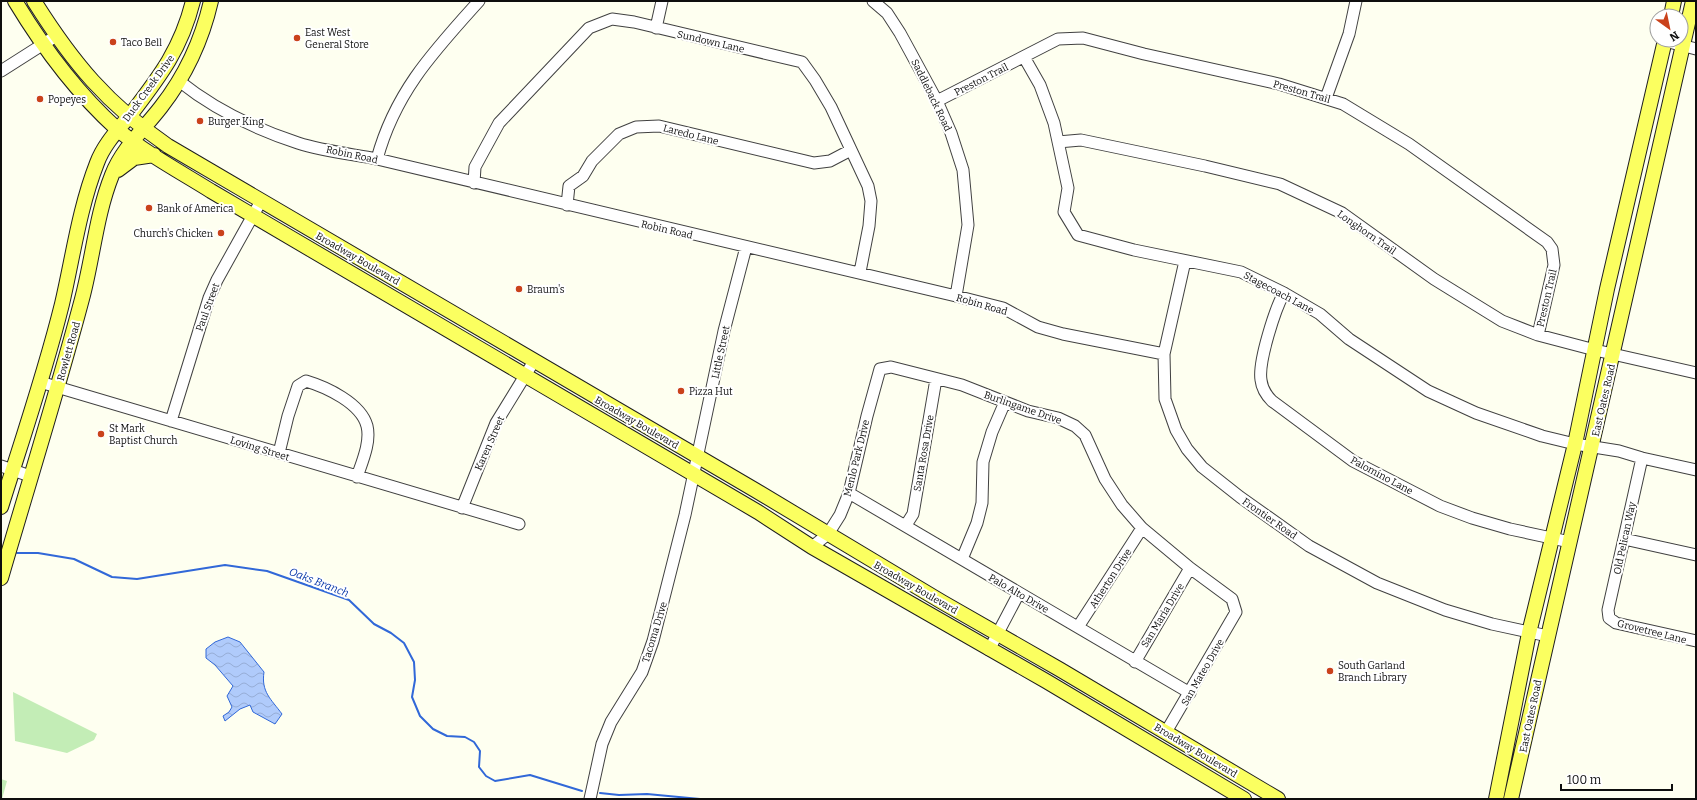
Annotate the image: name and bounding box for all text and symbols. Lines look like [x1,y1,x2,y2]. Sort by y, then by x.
north arrow [1649,8,1689,48]
place label: East West General Store [305,27,369,51]
street label: Sundown Lane [676,28,746,56]
text: N [1667,28,1681,44]
marker: East West General Store [292,33,302,43]
marker: Taco Bell [108,37,118,47]
place label: Taco Bell [121,37,162,49]
street label: Duck Creek Drive [121,53,177,124]
street label: Saddleback Road [908,57,954,134]
street label: Preston Trail [952,61,1011,99]
street label: Preston Trail [1272,78,1332,106]
marker: Popeyes [35,94,45,104]
place label: Popeyes [48,94,86,106]
marker: Burger King [195,116,205,126]
place label: Burger King [208,116,264,128]
street label: Laredo Lane [662,122,720,148]
street label: Robin Road [325,144,379,166]
marker: Bank of America [144,203,154,213]
place label: Bank of America [157,203,234,215]
street label: Longhorn Trail [1335,208,1398,257]
street label: Robin Road [640,218,694,242]
place label: Church's Chicken [134,228,214,240]
marker: Church's Chicken [216,228,226,238]
street label: Broadway Boulevard [313,230,402,288]
street label: Preston Trail [1535,268,1559,328]
street label: Stagecoach Lane [1241,269,1316,316]
street label: Paul Street [194,281,222,333]
marker: Braum's [514,284,524,294]
place label: Braum's [527,284,565,296]
street label: Robin Road [955,292,1009,318]
street label: Rowlett Road [55,320,83,382]
street label: Little Street [709,324,733,380]
street label: East Oates Road [1590,363,1618,438]
marker: Pizza Hut [676,386,686,396]
place label: Pizza Hut [689,386,733,398]
street label: Burlingame Drive [982,389,1063,427]
street label: Broadway Boulevard [592,394,681,452]
street label: Karen Street [473,414,507,473]
street label: Santa Rosa Drive [911,414,937,492]
street label: Menlo Park Drive [842,419,872,498]
place label: St Mark Baptist Church [109,423,178,447]
marker: St Mark Baptist Church [96,429,106,439]
street label: Loving Street [229,434,291,464]
street label: Palomino Lane [1348,454,1415,497]
street label: Frontier Road [1240,496,1299,542]
street label: Old Pelican Way [1611,500,1639,576]
street label: Atherton Drive [1087,546,1135,611]
street label: Broadway Boulevard [871,559,960,617]
water label: Oaks Branch [287,565,351,600]
street label: Palo Alto Drive [986,572,1051,616]
street label: San Maria Drive [1139,581,1187,650]
street label: Tacoma Drive [640,600,670,664]
street label: Grovetree Lane [1616,618,1688,646]
street label: San Mateo Drive [1179,637,1227,708]
place label: South Garland Branch Library [1338,660,1408,684]
marker: South Garland Branch Library [1325,666,1335,676]
street label: East Oates Road [1517,679,1545,754]
street label: Broadway Boulevard [1152,721,1239,780]
scale bar [1561,766,1672,792]
text: 100 m [1567,773,1602,787]

